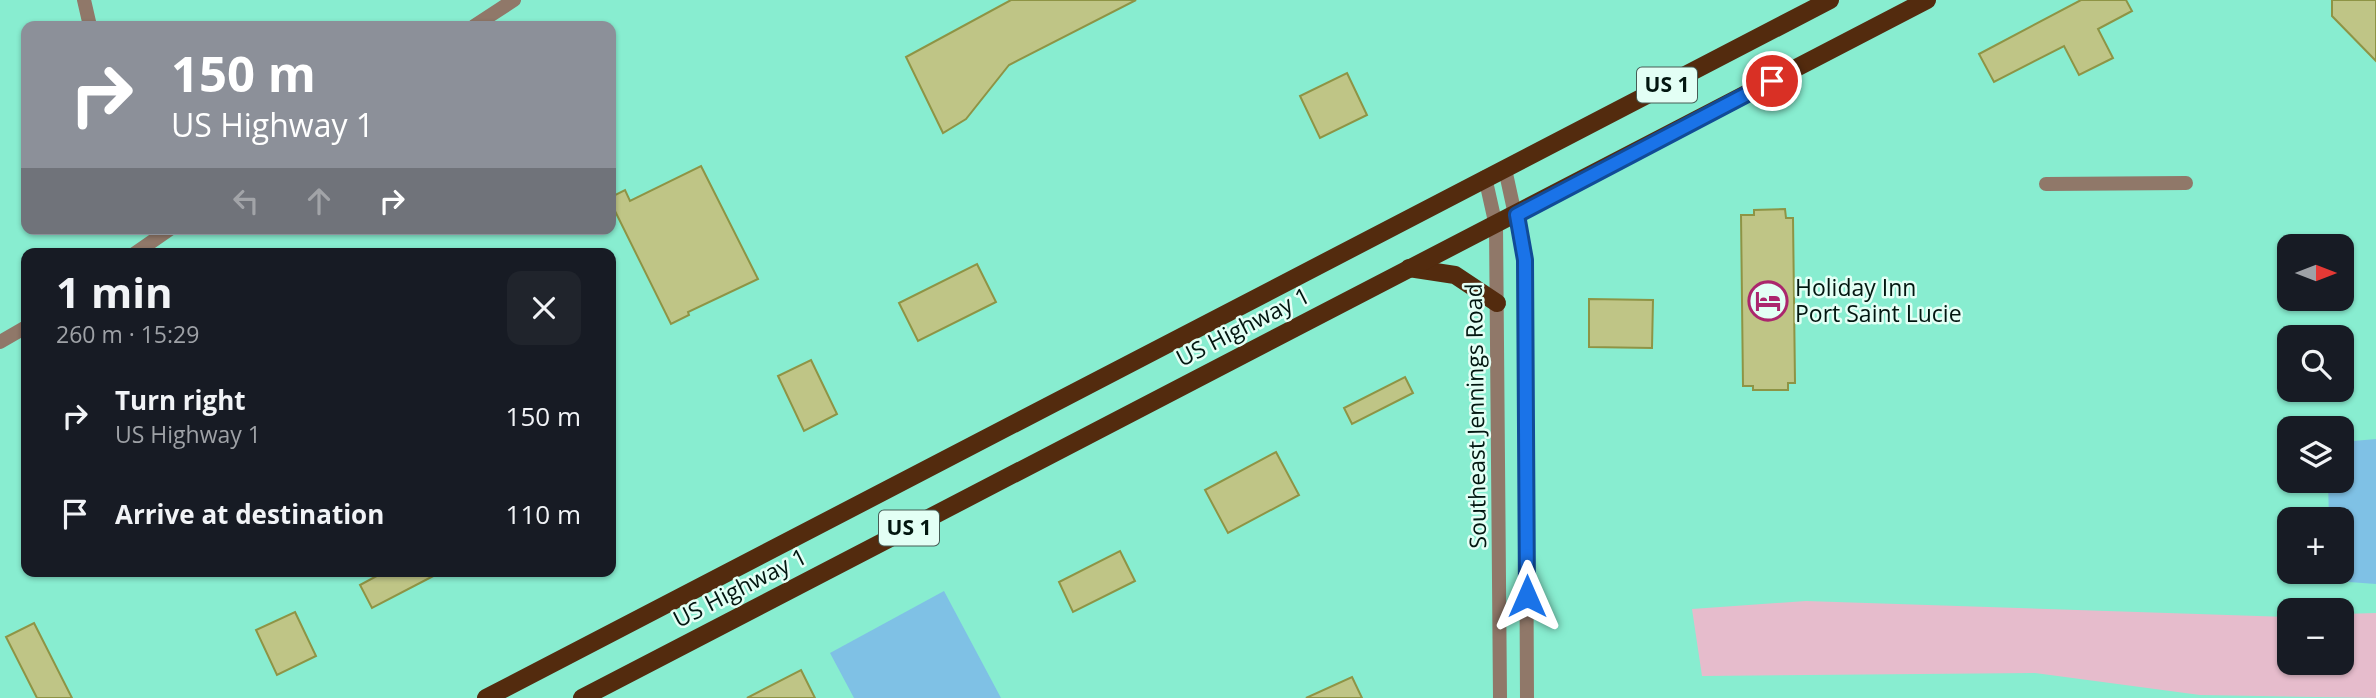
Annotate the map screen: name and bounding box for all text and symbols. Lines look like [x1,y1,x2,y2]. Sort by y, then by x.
text: 150 m [171,40,316,106]
icon: right [56,49,147,140]
pin [1742,51,1802,111]
icon: arrive [1753,62,1791,100]
road number: US 1 [1637,68,1697,102]
text: US Highway 1 [171,103,374,146]
icon: left [227,182,265,220]
icon: ahead [300,182,338,220]
icon: right [373,182,411,220]
north arrow [2277,234,2354,312]
map controls [2277,234,2354,675]
text: 1 min [56,263,173,320]
button: close [507,271,581,345]
place label: Holiday Inn Port Saint Lucie [1795,271,1962,329]
street label: US Highway 1 [1170,279,1315,373]
hotel icon: Holiday Inn Port Saint Lucie [1747,280,1789,322]
street label: Southeast Jennings Road [1457,283,1493,549]
text: 260 m · 15:29 [56,318,199,350]
button: search [2277,325,2354,402]
text: Turn right [115,382,246,418]
icon: right [56,397,94,435]
text: 150 m [506,398,581,434]
button: layers [2277,416,2354,493]
text: US Highway 1 [115,418,261,450]
icon: arrive [56,495,94,533]
text: Arrive at destination [115,496,384,532]
text: 110 m [506,496,581,532]
button: + [2277,507,2354,584]
road number: US 1 [879,510,939,546]
street label: US Highway 1 [667,540,812,634]
position arrow [1490,559,1564,633]
button: − [2277,598,2354,675]

